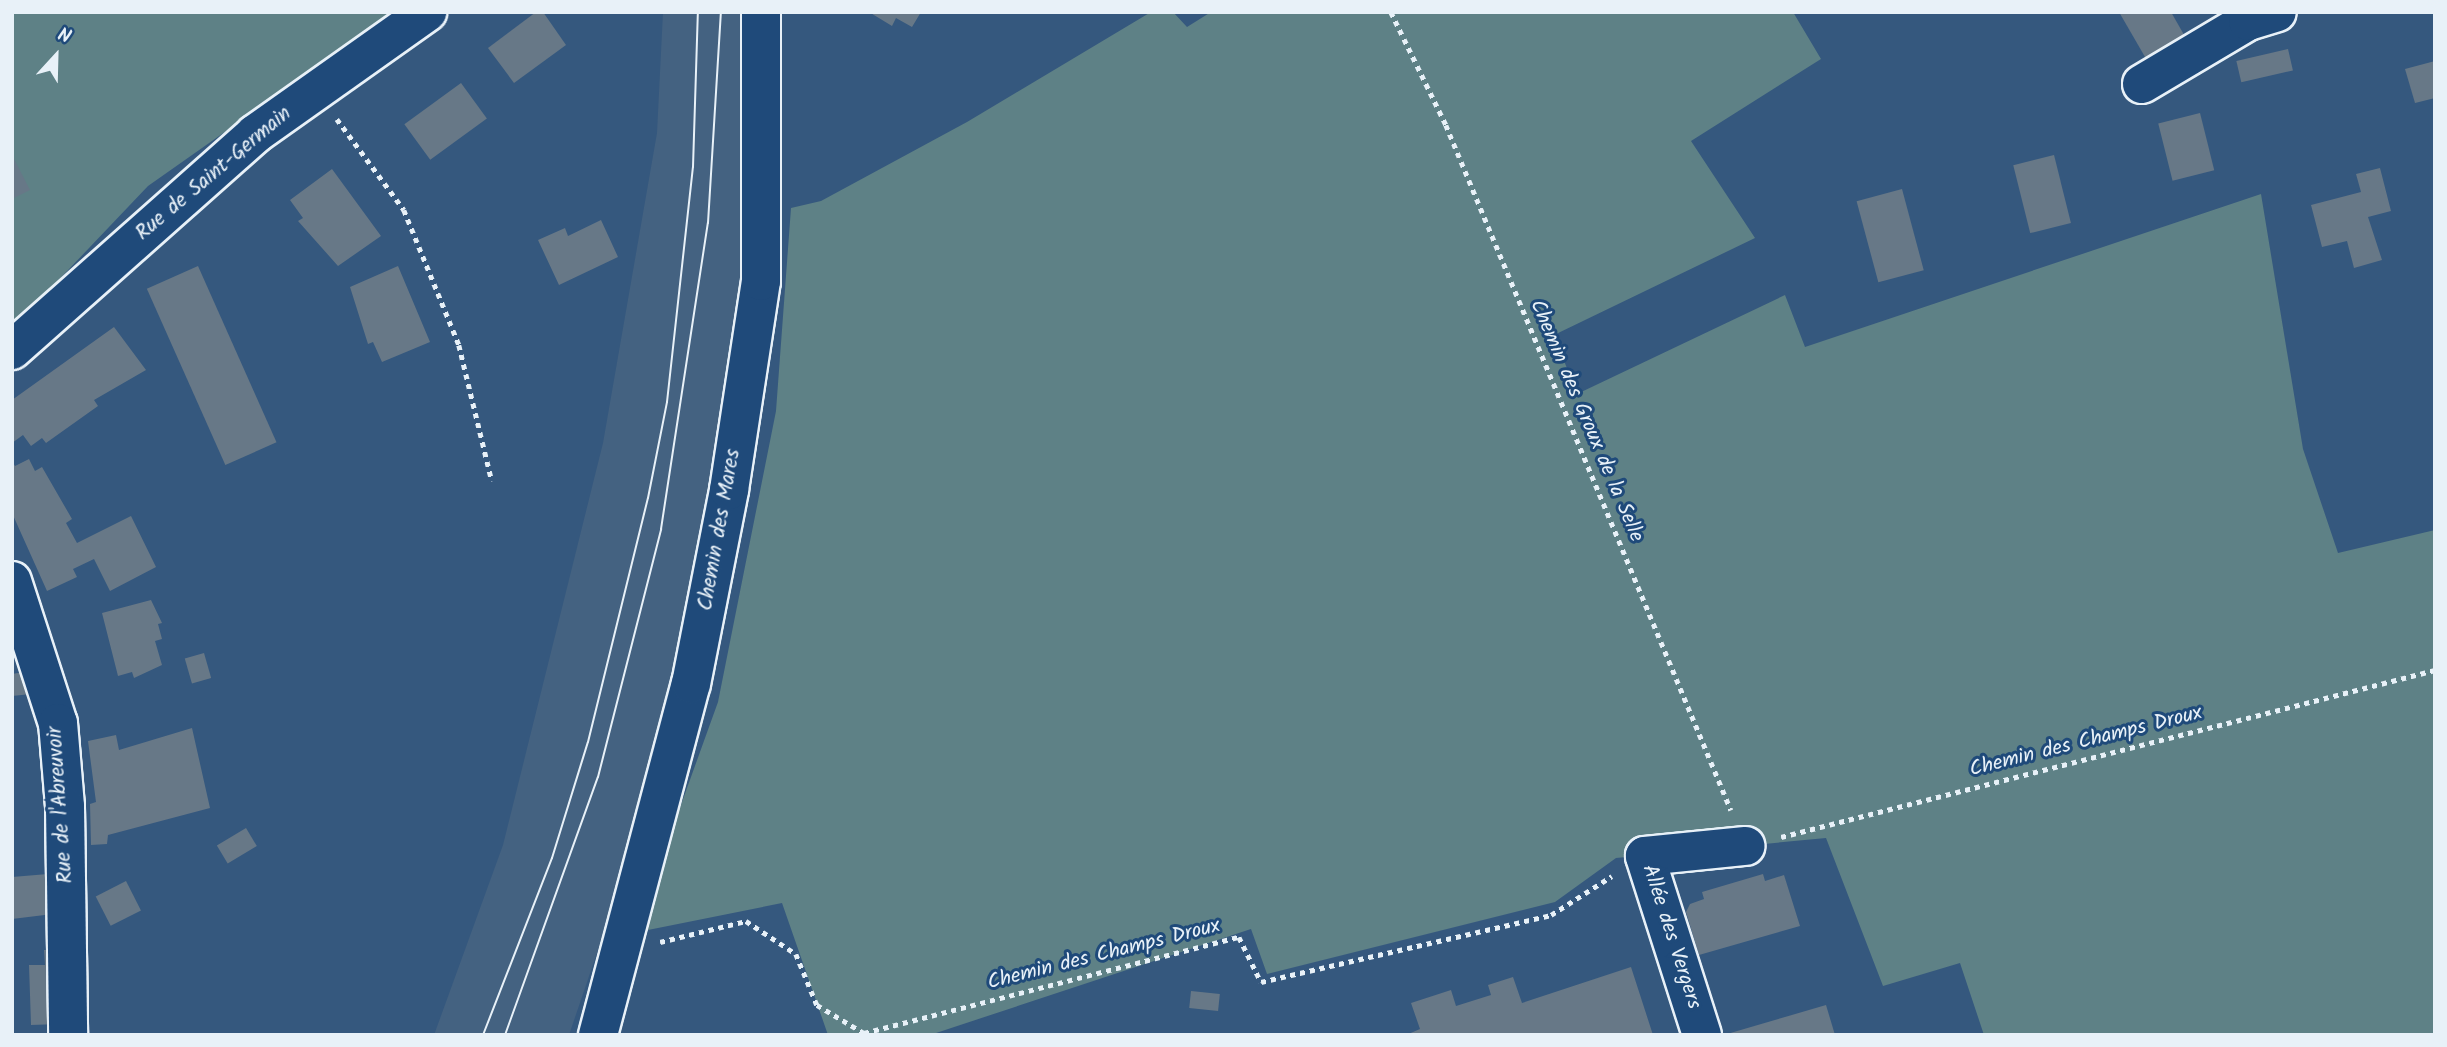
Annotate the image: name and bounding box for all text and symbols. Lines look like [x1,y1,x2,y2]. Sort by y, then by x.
text: N [53,20,75,53]
north arrow [21,21,91,91]
street label: Rue de Saint-Germain [131,102,297,246]
street label: Chemin des Groux de la Selle [1523,296,1649,546]
street label: Chemin des Mares [693,447,747,613]
street label: Chemin des Champs Droux [1967,701,2205,783]
street label: Rue de l'Abreuvoir [43,726,79,884]
street label: Allée des Vergers [1636,862,1706,1012]
street label: Chemin des Champs Droux [985,914,1223,996]

